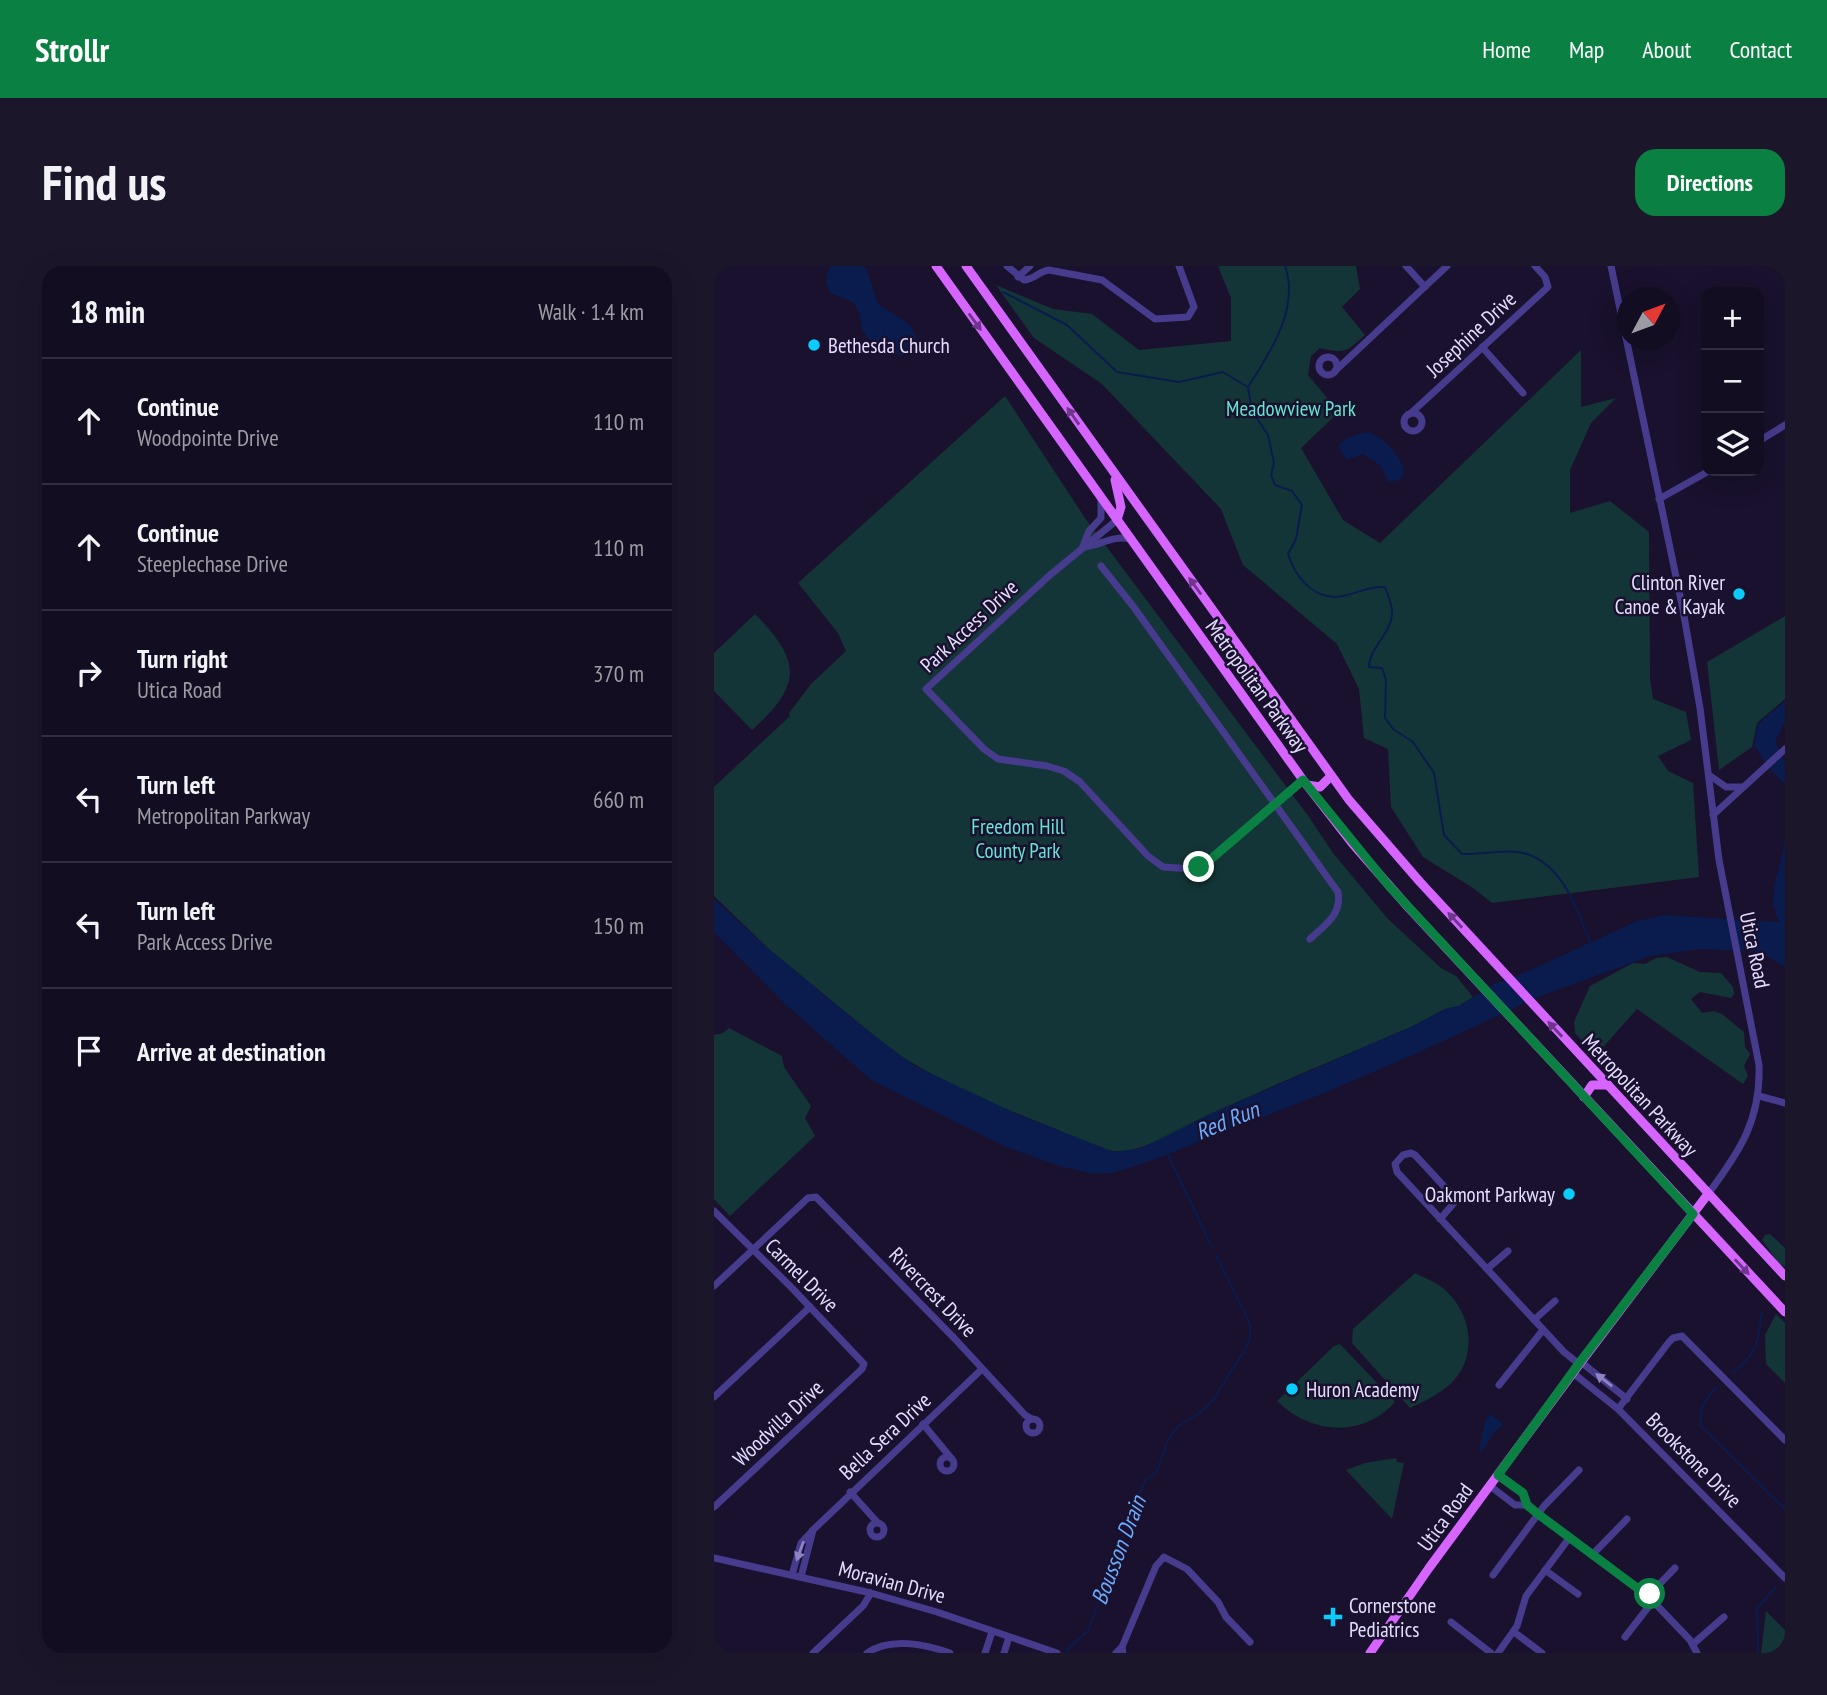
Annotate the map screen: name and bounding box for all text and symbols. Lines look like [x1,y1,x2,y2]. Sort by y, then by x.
text: Strollr [35,28,109,71]
text: Home [1482,34,1531,65]
text: Map [1569,34,1604,65]
text: About [1642,34,1691,65]
text: Contact [1729,34,1792,65]
button: Directions [1635,149,1785,216]
text: Find us [42,150,166,214]
street label: Josephine Drive [1420,285,1522,383]
north arrow [1617,287,1680,350]
map controls [1701,287,1764,476]
button: + [1701,287,1764,350]
text: 18 min [70,292,145,331]
text: Walk · 1.4 km [538,297,644,326]
one-way arrow [968,313,982,331]
place label: Bethesda Church [828,332,950,359]
marker: Bethesda Church [806,337,822,353]
button: − [1701,350,1764,413]
text: Continue [137,390,219,423]
park label: Meadowview Park [1226,395,1356,422]
icon: ahead [70,402,108,440]
text: 110 m [593,407,644,436]
one-way arrow [1066,407,1080,425]
button: layers [1701,413,1764,476]
text: Woodpointe Drive [137,423,279,452]
text: Continue [137,516,219,549]
icon: ahead [70,528,108,566]
text: 110 m [593,533,644,562]
text: Steeplechase Drive [137,549,288,578]
place label: Clinton River Canoe & Kayak [1615,569,1725,620]
street label: Park Access Drive [914,574,1024,678]
one-way arrow [1188,577,1202,596]
marker: Clinton River Canoe & Kayak [1731,586,1747,602]
street label: Metropolitan Parkway [1200,614,1314,758]
text: Turn right [137,642,228,675]
icon: right [70,654,108,692]
text: 370 m [593,659,644,688]
text: Utica Road [137,675,222,704]
text: Turn left [137,768,215,801]
icon: left [70,780,108,818]
text: 660 m [593,785,644,814]
text: Metropolitan Parkway [137,801,310,830]
park label: Freedom Hill County Park [971,813,1065,864]
route end [1183,851,1214,882]
text: Turn left [137,894,215,927]
icon: left [70,906,108,944]
street label: Utica Road [1734,909,1776,991]
text: 150 m [593,911,644,940]
one-way arrow [1447,912,1463,929]
text: Park Access Drive [137,927,273,956]
one-way arrow [1548,1021,1564,1038]
street label: Metropolitan Parkway [1576,1028,1704,1162]
icon: arrive [70,1032,108,1070]
text: Arrive at destination [137,1035,326,1068]
water label: Red Run [1191,1094,1265,1146]
place label: Oakmont Parkway [1425,1181,1555,1208]
marker: Oakmont Parkway [1561,1186,1577,1202]
street label: Carmel Drive [759,1232,845,1318]
street label: Rivercrest Drive [883,1241,983,1343]
one-way arrow [1734,1258,1750,1276]
one-way arrow [1596,1372,1614,1387]
street label: Woodvilla Drive [727,1374,829,1472]
place label: Huron Academy [1306,1376,1419,1403]
marker: Huron Academy [1284,1381,1300,1397]
street label: Bella Sera Drive [834,1387,936,1485]
street label: Brookstone Drive [1641,1407,1747,1513]
street label: Utica Road [1411,1478,1479,1556]
water label: Bousson Drain [1084,1490,1153,1608]
one-way arrow [794,1540,805,1561]
street label: Moravian Drive [836,1555,948,1609]
route start [1634,1578,1665,1609]
place label: Cornerstone Pediatrics [1349,1592,1436,1643]
marker: Cornerstone Pediatrics [1323,1607,1343,1627]

